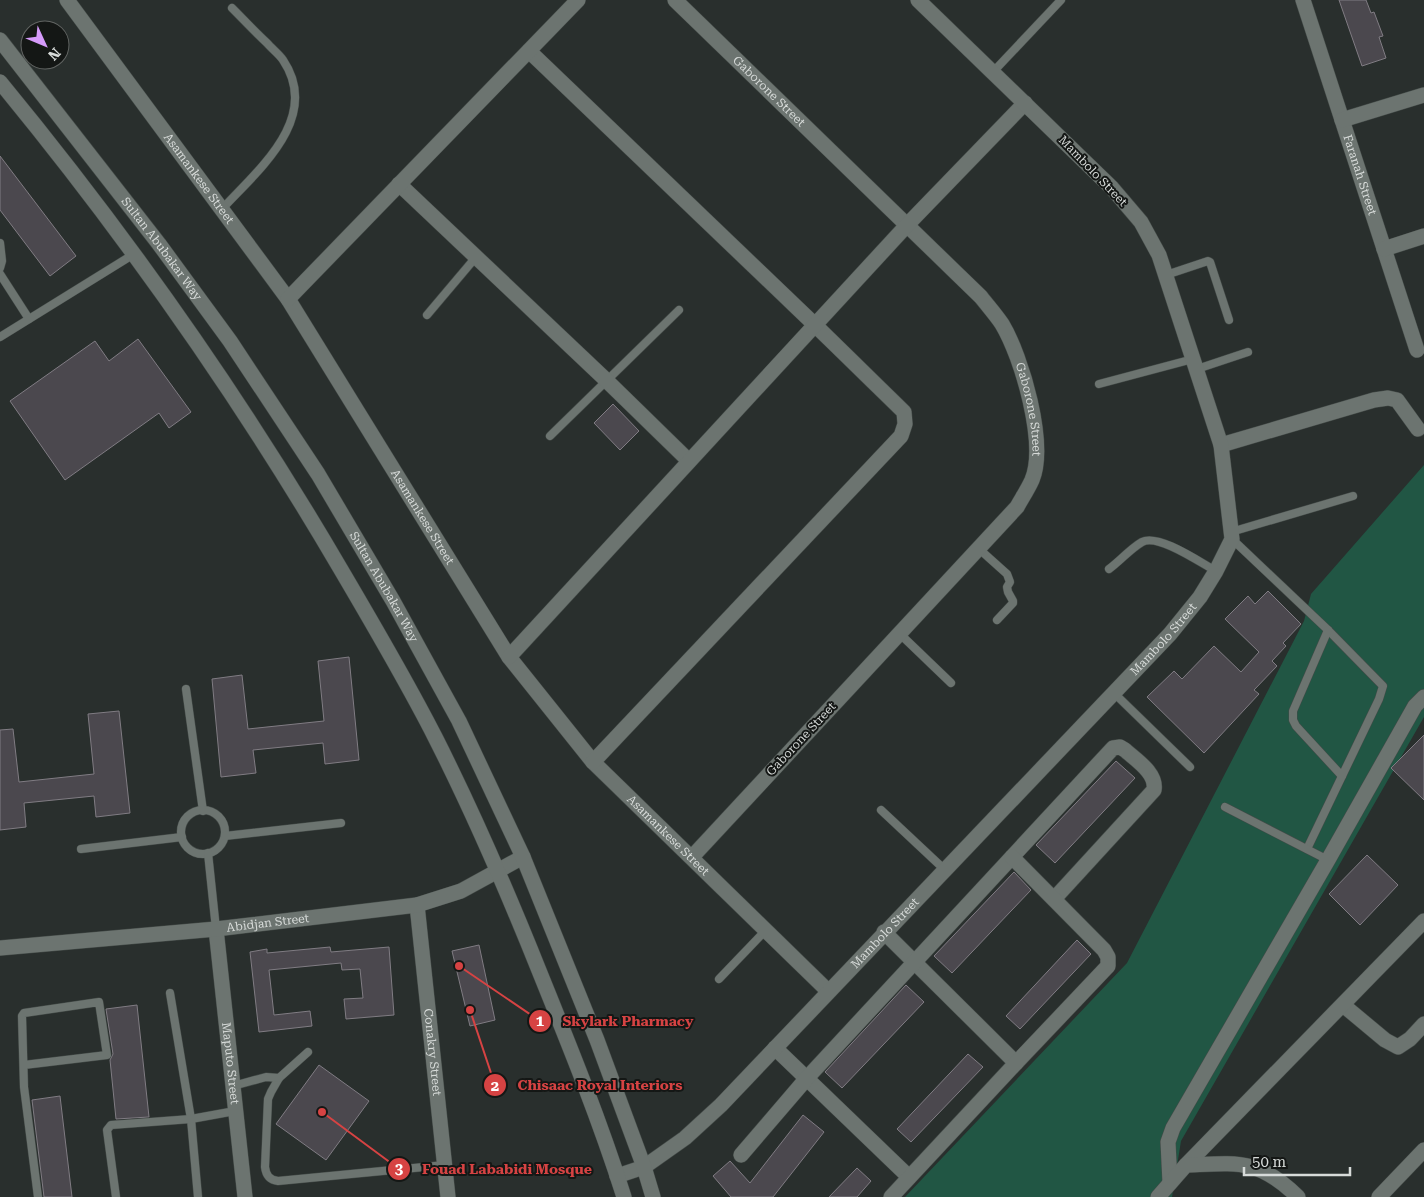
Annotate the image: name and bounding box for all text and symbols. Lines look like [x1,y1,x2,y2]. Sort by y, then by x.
north arrow [20,20,70,70]
text: N [45,45,64,64]
street label: Gaborone Street [730,53,808,130]
street label: Asamankese Street [161,130,237,227]
street label: Mambolo Street [1056,133,1130,209]
street label: Faranah Street [1340,133,1380,218]
street label: Sultan Abubakar Way [118,195,205,304]
street label: Gaborone Street [1013,361,1044,457]
street label: Asamankese Street [388,467,458,568]
street label: Sultan Abubakar Way [347,529,422,645]
street label: Mambolo Street [1127,600,1200,678]
street label: Gaborone Street [763,699,839,779]
street label: Asamankese Street [624,792,713,879]
street label: Mambolo Street [848,894,922,971]
street label: Abidjan Street [226,911,310,935]
callout: Skylark Pharmacy [528,1007,704,1036]
street label: Conakry Street [421,1008,444,1097]
text: 1 [536,1012,545,1030]
text: Skylark Pharmacy [563,1013,694,1029]
street label: Maputo Street [219,1021,242,1105]
callout: Chisaac Royal Interiors [483,1071,693,1100]
text: 2 [491,1077,499,1095]
text: Chisaac Royal Interiors [518,1077,682,1093]
scale bar [1244,1144,1350,1176]
text: 50 m [1252,1153,1287,1171]
callout: Fouad Lababidi Mosque [387,1155,602,1184]
text: 3 [395,1160,404,1178]
text: Fouad Lababidi Mosque [422,1161,592,1177]

